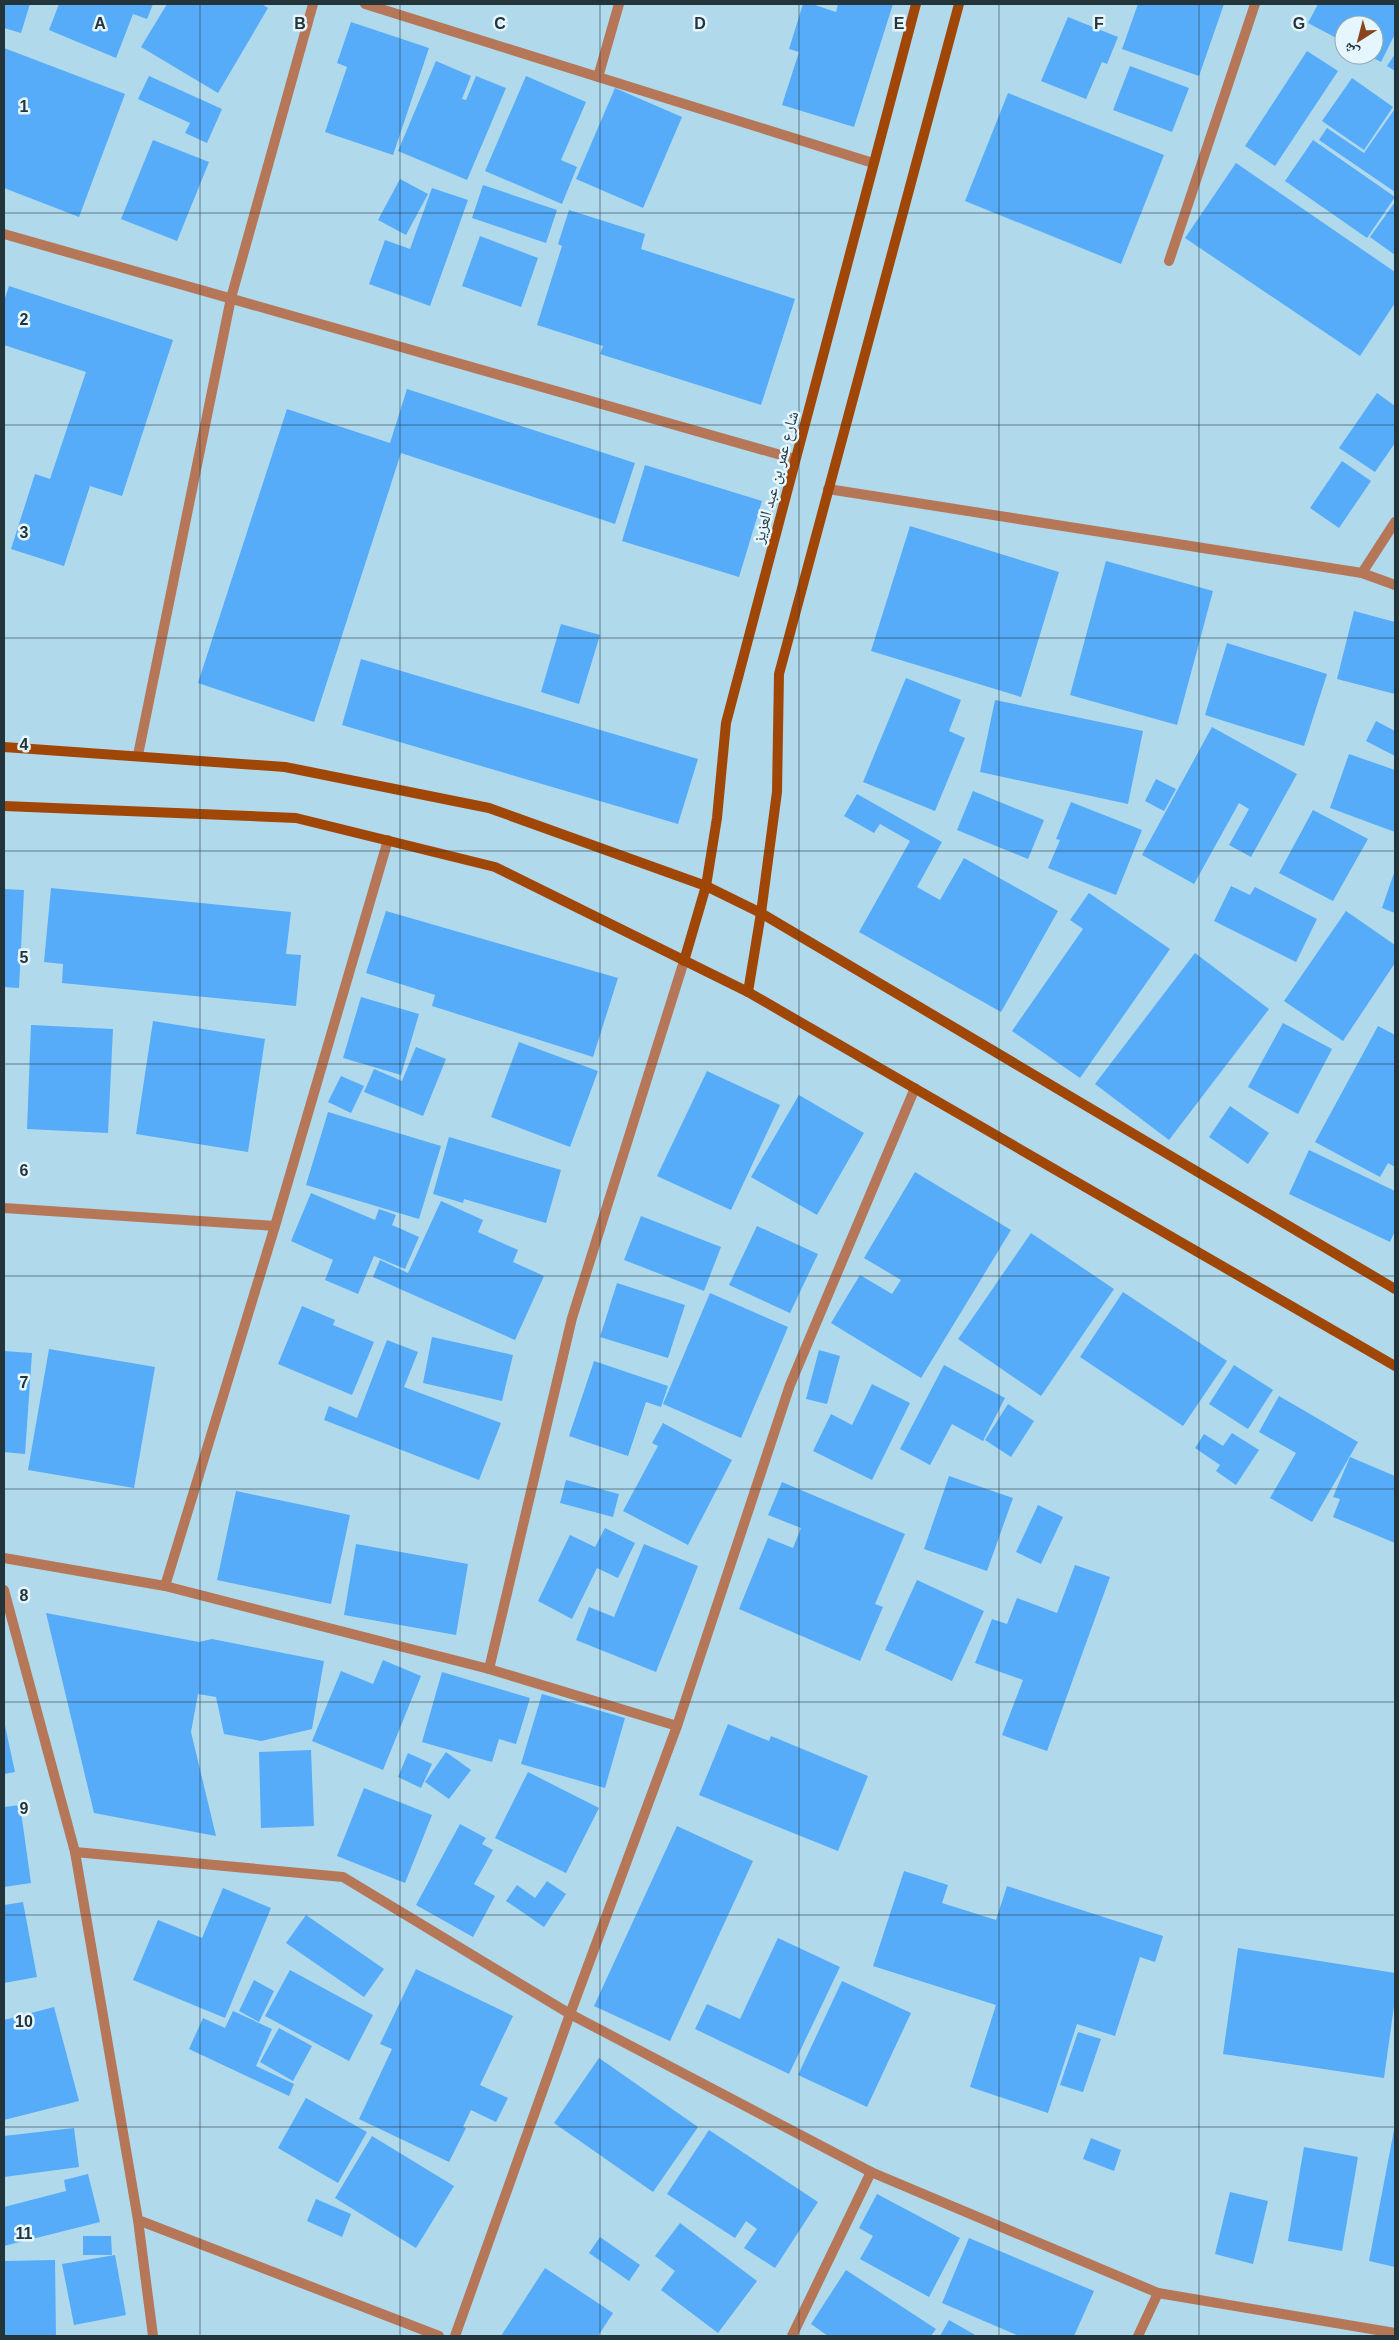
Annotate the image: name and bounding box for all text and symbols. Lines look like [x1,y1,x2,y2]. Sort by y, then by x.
text: A [94,15,106,32]
text: B [294,15,306,32]
text: C [494,15,506,32]
text: D [694,15,706,32]
text: E [894,15,905,32]
text: F [1094,15,1104,32]
text: G [1293,15,1305,32]
north arrow [1334,15,1384,65]
text: ش [1341,39,1363,61]
text: 1 [20,98,29,115]
text: 2 [20,311,29,328]
street label: شارع عمر بن عبد العزيز [749,409,803,546]
text: 3 [20,524,29,541]
text: 4 [20,736,29,753]
text: 5 [20,949,29,966]
text: 6 [20,1162,29,1179]
text: 7 [20,1374,29,1391]
text: 8 [20,1587,29,1604]
text: 9 [20,1800,29,1817]
text: 10 [15,2013,33,2030]
text: 11 [16,2225,33,2242]

